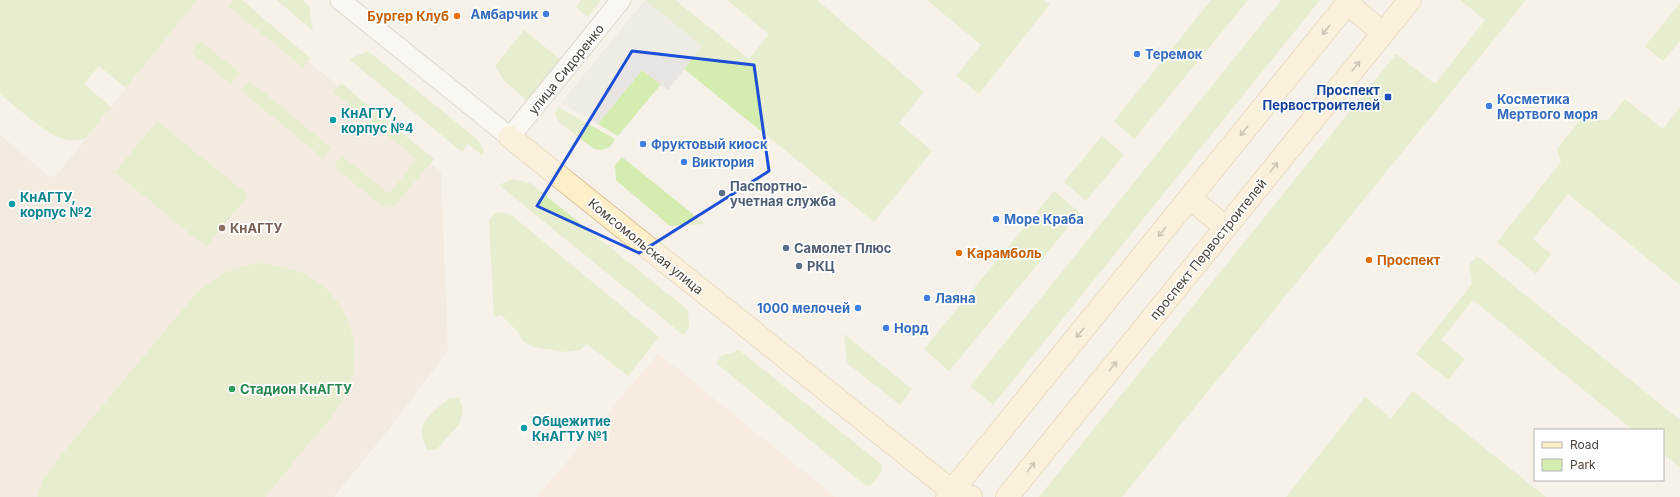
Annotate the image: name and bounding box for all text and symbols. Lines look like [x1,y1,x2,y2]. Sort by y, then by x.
place label: Амбарчик [470,6,538,22]
place label: Бургер Клуб [367,8,449,24]
marker: Амбарчик [541,9,551,19]
marker: Бургер Клуб [452,11,462,21]
street label: улица Сидоренко [525,20,607,117]
one-way arrow [1321,25,1330,36]
place label: Теремок [1145,46,1203,62]
marker: Теремок [1132,49,1142,59]
one-way arrow [1352,60,1361,71]
place label: Проспект Первостроителей [1262,82,1380,113]
place label: Косметика Мертвого моря [1497,91,1598,122]
marker: Проспект Первостроителей [1383,92,1393,102]
marker: Косметика Мертвого моря [1484,101,1494,111]
place label: КнАГТУ, корпус №4 [341,105,414,136]
marker: КнАГТУ, корпус №4 [328,115,338,125]
one-way arrow [1239,126,1248,137]
place label: Фруктовый киоск [651,136,768,152]
marker: Фруктовый киоск [638,139,648,149]
place label: Виктория [692,154,754,170]
marker: Виктория [679,157,689,167]
one-way arrow [1270,162,1279,172]
street label: проспект Первостроителей [1146,175,1270,323]
place label: Паспортно- учетная служба [730,178,836,209]
marker: Паспортно- учетная служба [717,188,727,198]
place label: КнАГТУ, корпус №2 [20,189,92,220]
street label: Комсомольская улица [585,195,707,297]
marker: КнАГТУ, корпус №2 [7,199,17,209]
place label: Море Краба [1004,211,1084,227]
marker: Море Краба [991,214,1001,224]
place label: КнАГТУ [230,220,282,236]
marker: КнАГТУ [217,223,227,233]
one-way arrow [1158,227,1166,238]
place label: Самолет Плюс [794,240,892,256]
marker: Самолет Плюс [781,243,791,253]
place label: Карамболь [967,245,1042,261]
marker: Карамболь [954,248,964,258]
place label: Проспект [1377,252,1441,268]
marker: Проспект [1364,255,1374,265]
place label: РКЦ [807,258,835,274]
marker: РКЦ [794,261,804,271]
place label: Лаяна [935,290,975,306]
marker: Лаяна [922,293,932,303]
place label: 1000 мелочей [757,300,850,316]
marker: 1000 мелочей [853,303,863,313]
place label: Норд [894,320,929,336]
marker: Норд [881,323,891,333]
one-way arrow [1076,328,1084,339]
one-way arrow [1109,360,1117,371]
place label: Стадион КнАГТУ [240,381,352,397]
marker: Стадион КнАГТУ [227,384,237,394]
place label: Общежитие КнАГТУ №1 [532,413,611,444]
marker: Общежитие КнАГТУ №1 [519,423,529,433]
legend [1534,429,1664,481]
text: Road [1570,437,1599,452]
text: Park [1570,457,1596,472]
one-way arrow [1027,461,1036,472]

